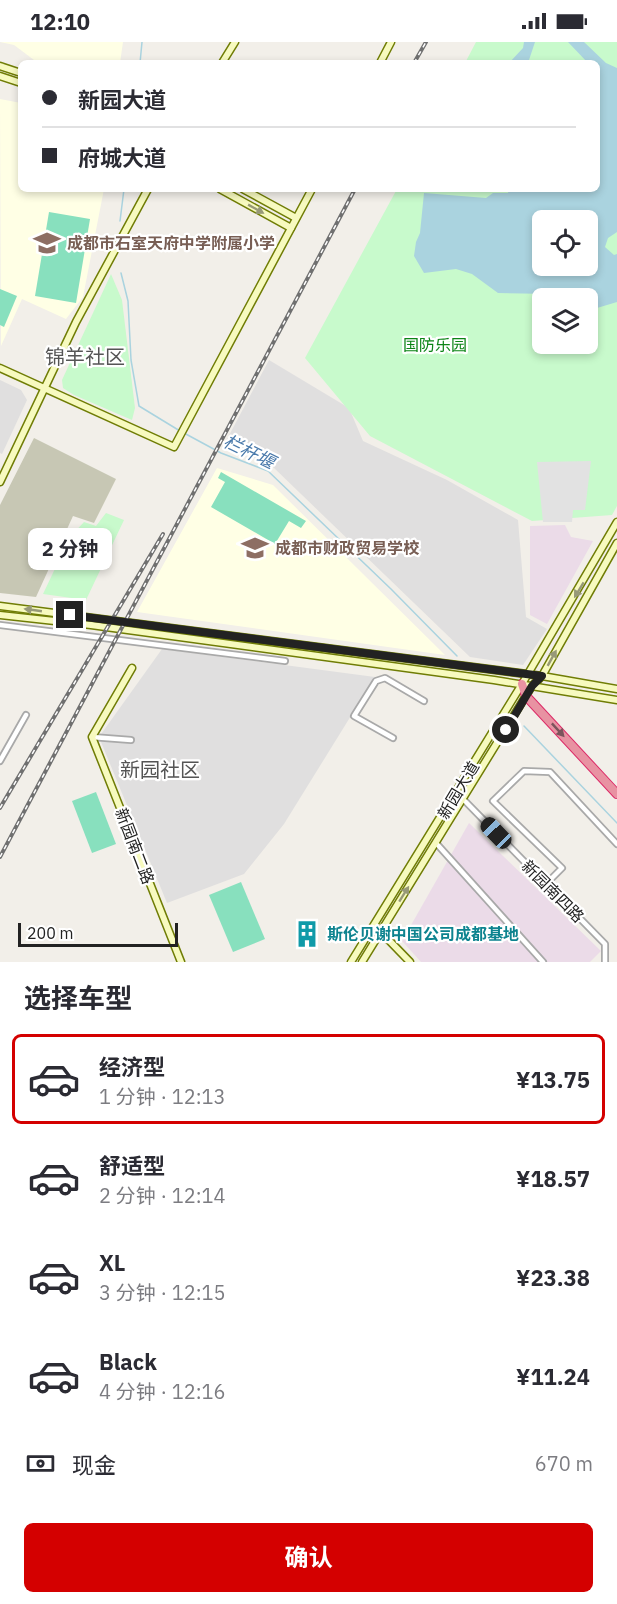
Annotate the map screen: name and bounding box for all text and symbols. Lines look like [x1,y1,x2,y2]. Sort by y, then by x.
text: 12:10 [30,7,90,36]
text: 新园大道 [78,85,166,114]
text: 府城大道 [78,143,166,172]
one-way arrow [247,204,264,214]
map controls [532,210,598,354]
button: locate [532,210,598,276]
school or university icon: 成都市石室天府中学附属小学 [32,228,62,258]
place label: 成都市石室天府中学附属小学 [67,233,275,253]
button: layers [532,288,598,354]
park label: 国防乐园 [403,335,467,355]
district label: 锦羊社区 [45,343,125,370]
water label: 栏杆堰 [220,429,281,475]
callout: 2 分钟 [28,528,112,570]
school or university icon: 成都市财政贸易学校 [240,533,270,563]
text: 2 分钟 [42,535,98,562]
place label: 成都市财政贸易学校 [275,538,420,558]
one-way arrow [574,582,584,599]
route end [56,601,83,628]
one-way arrow [23,605,42,615]
one-way arrow [546,650,557,666]
route start [492,716,519,743]
one-way arrow [551,722,564,737]
district label: 新园社区 [120,756,200,783]
street label: 新园大道 [433,757,483,823]
street label: 新园南二路 [111,805,159,887]
car [477,814,515,852]
street label: 新园南四路 [518,856,588,926]
one-way arrow [398,886,409,902]
building icon: 斯伦贝谢中国公司成都基地 [292,919,322,949]
scale bar [18,920,178,947]
text: 200 m [27,923,74,943]
place label: 斯伦贝谢中国公司成都基地 [327,924,519,944]
text: 选择车型 [24,980,132,1015]
icon: car [27,1052,81,1106]
text: 经济型 [99,1052,165,1081]
text: ¥13.75 [516,1065,590,1094]
text: 1 分钟 · 12:13 [99,1083,226,1110]
icon: car [27,1151,81,1205]
text: 舒适型 [99,1151,165,1180]
text: ¥18.57 [516,1164,590,1193]
text: 2 分钟 · 12:14 [99,1182,226,1209]
text: XL [99,1248,125,1277]
icon: car [27,1250,81,1304]
text: ¥23.38 [516,1263,590,1292]
text: 3 分钟 · 12:15 [99,1279,226,1306]
text: Black [99,1347,157,1376]
icon: car [27,1349,81,1403]
text: ¥11.24 [516,1362,590,1391]
text: 4 分钟 · 12:16 [99,1378,226,1405]
icon: cash [24,1447,57,1480]
text: 现金 [72,1450,116,1479]
text: 670 m [535,1450,593,1477]
button: 确认 [24,1523,593,1592]

